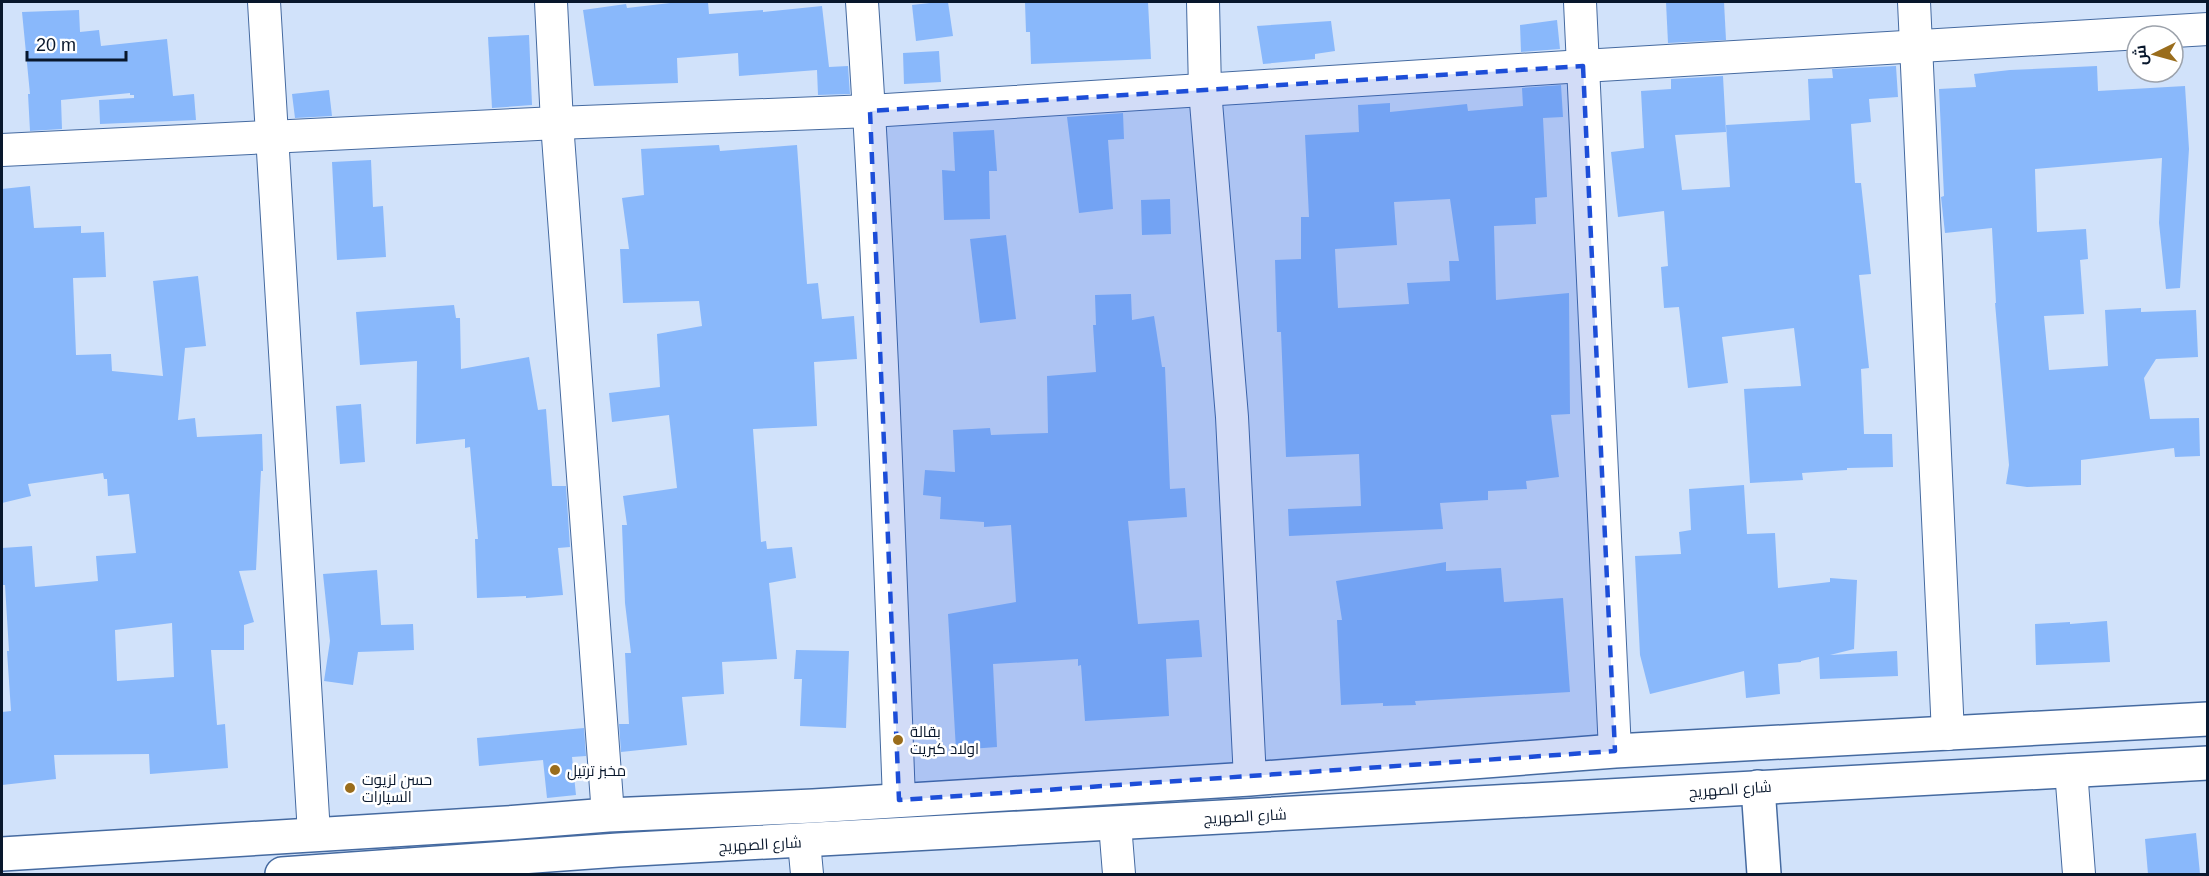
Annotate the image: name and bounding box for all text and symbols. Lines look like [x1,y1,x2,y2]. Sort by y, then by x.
scale bar [27,24,126,62]
north arrow [2125,24,2185,84]
text: 20 m [36,35,76,55]
text: ش [2131,44,2151,66]
place label: بقالة اولاد كبريت [910,723,979,758]
marker: بقالة اولاد كبريت [891,733,905,747]
place label: مخبز ترتيل [567,762,626,781]
marker: مخبز ترتيل [548,763,562,777]
place label: حسن لزيوت السيارات [362,771,432,806]
street label: شارع الصهريج [1688,778,1772,803]
marker: حسن لزيوت السيارات [343,781,357,795]
street label: شارع الصهريج [1203,805,1287,830]
street label: شارع الصهريج [718,833,802,858]

